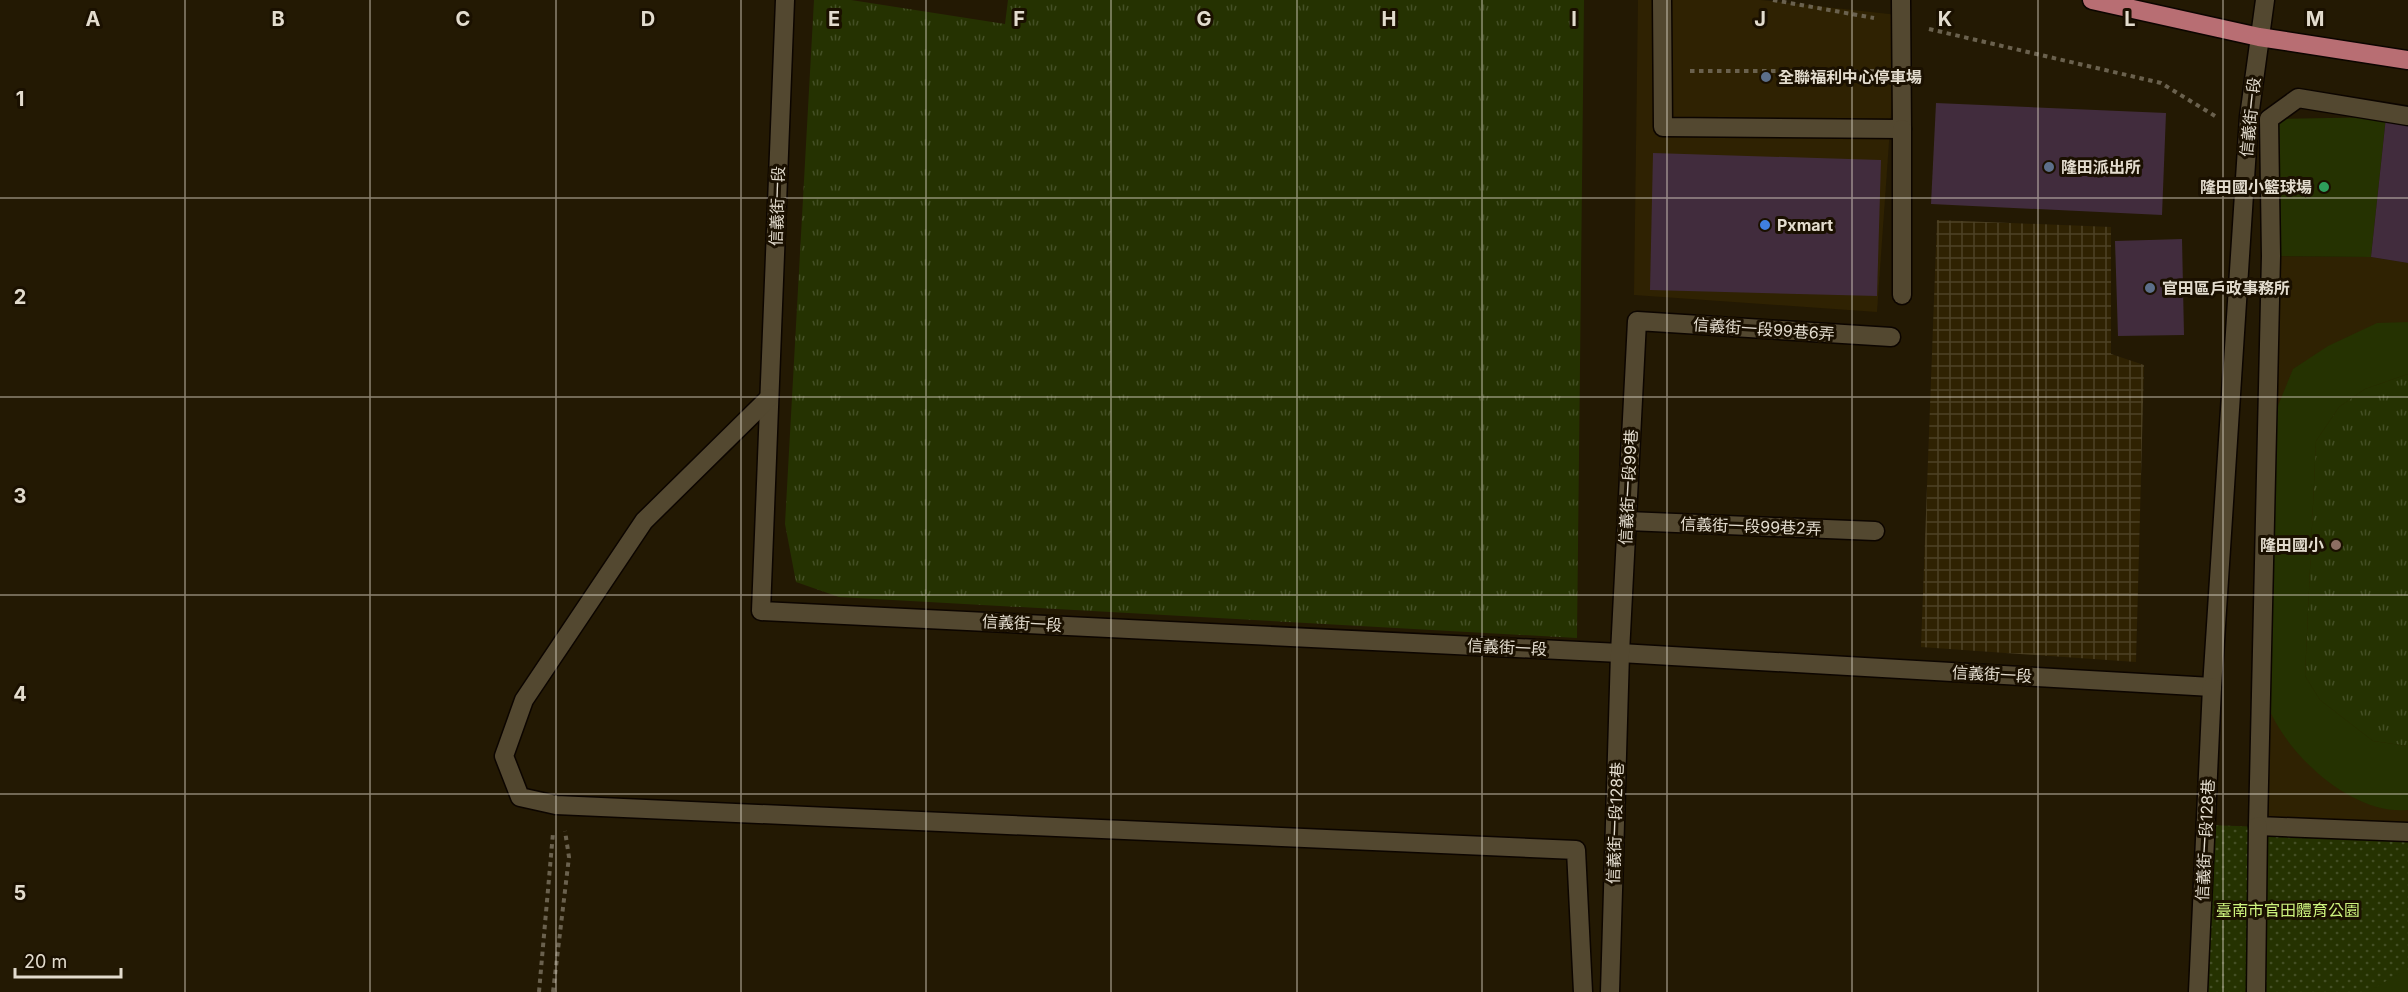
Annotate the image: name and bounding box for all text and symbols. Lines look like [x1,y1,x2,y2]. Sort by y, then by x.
text: A [86,7,101,31]
text: B [271,7,285,31]
text: C [456,7,470,31]
text: D [641,7,655,31]
text: E [828,7,840,31]
text: F [1013,7,1025,31]
text: G [1196,7,1212,31]
text: H [1382,7,1396,31]
text: I [1571,7,1577,31]
text: J [1754,7,1766,31]
text: K [1938,7,1952,31]
text: L [2124,7,2136,31]
text: M [2306,7,2324,31]
place label: 全聯福利中心停車場 [1778,67,1922,87]
marker: 全聯福利中心停車場 [1759,70,1773,84]
street label: 信義街一段 [2236,76,2264,158]
text: 1 [16,87,24,111]
place label: 隆田派出所 [2061,157,2141,177]
marker: 隆田派出所 [2042,160,2056,174]
street label: 信義街一段 [766,166,788,246]
place label: 隆田國小籃球場 [2200,177,2312,197]
marker: 隆田國小籃球場 [2317,180,2331,194]
place label: Pxmart [1777,215,1833,235]
marker: Pxmart [1758,218,1772,232]
place label: 官田區戶政事務所 [2162,278,2290,298]
marker: 官田區戶政事務所 [2143,281,2157,295]
text: 2 [14,285,26,309]
street label: 信義街一段99巷6弄 [1693,314,1835,344]
street label: 信義街一段99巷 [1615,429,1641,545]
text: 3 [14,484,26,508]
street label: 信義街一段99巷2弄 [1680,514,1822,538]
place label: 隆田國小 [2260,535,2324,555]
marker: 隆田國小 [2329,538,2343,552]
street label: 信義街一段 [982,611,1062,635]
street label: 信義街一段 [1467,635,1547,659]
street label: 信義街一段 [1952,662,2032,686]
text: 4 [13,682,27,706]
street label: 信義街一段128巷 [1603,762,1627,884]
street label: 信義街一段128巷 [2192,778,2218,902]
text: 5 [14,881,26,905]
park label: 臺南市官田體育公園 [2216,900,2360,920]
scale bar [15,941,122,979]
text: 20 m [24,951,67,972]

